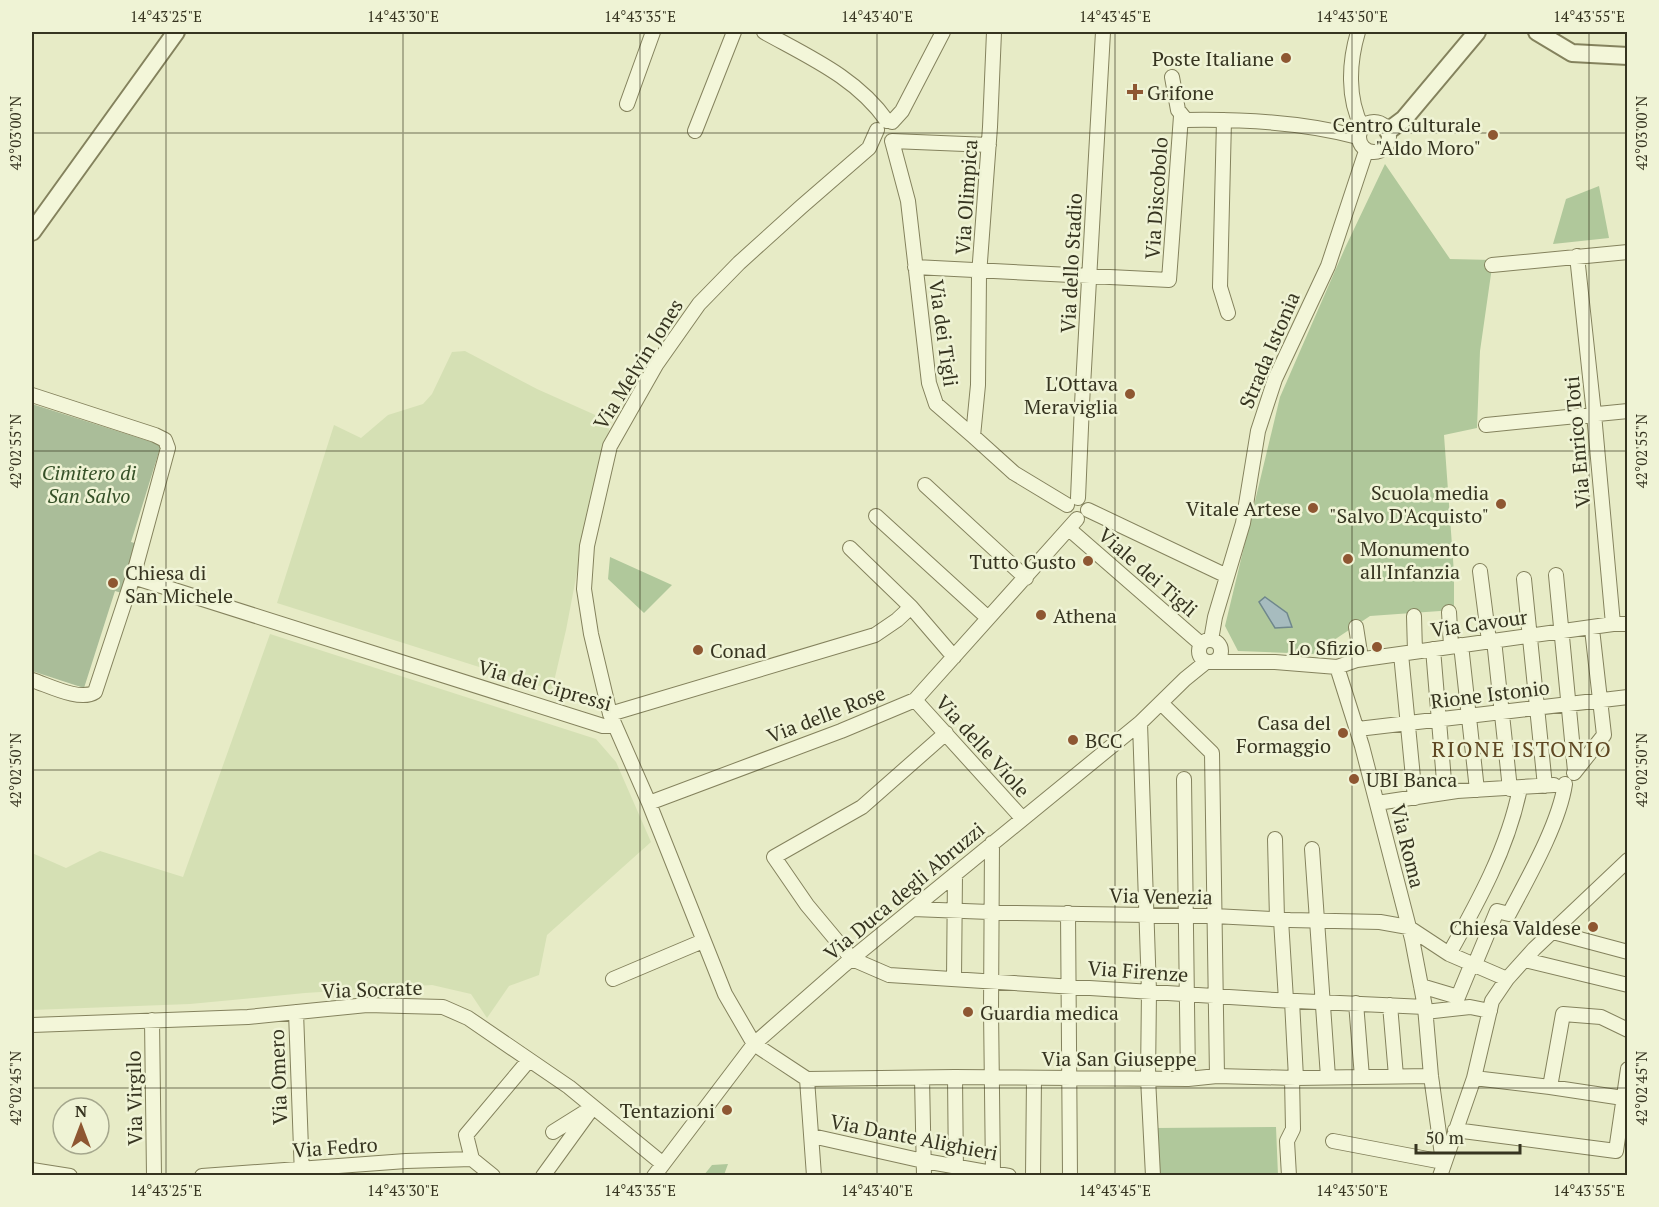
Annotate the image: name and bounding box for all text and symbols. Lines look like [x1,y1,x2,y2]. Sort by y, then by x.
text: 14°43'25"E [130,6,202,26]
text: 14°43'30"E [367,6,439,26]
text: 14°43'35"E [604,6,676,26]
text: 14°43'40"E [841,6,913,26]
text: 14°43'45"E [1079,6,1151,26]
text: 14°43'50"E [1316,6,1388,26]
text: 14°43'55"E [1553,6,1625,26]
place label: Poste Italiane [1152,45,1274,72]
marker: Poste Italiane [1279,51,1293,65]
place label: Grifone [1147,79,1214,106]
marker: Grifone [1128,85,1142,99]
text: 42°03'00"N [5,96,25,170]
text: 42°03'00"N [1631,96,1651,170]
place label: Centro Culturale "Aldo Moro" [1333,111,1481,161]
marker: Centro Culturale "Aldo Moro" [1486,128,1500,142]
street label: Via Discobolo [1138,136,1174,260]
street label: Via Olimpica [949,138,983,256]
street label: Via dello Stadio [1054,192,1088,334]
street label: Via dei Tigli [923,278,965,388]
street label: Strada Istonia [1232,288,1306,412]
street label: Via Melvin Jones [587,293,689,435]
place label: L'Ottava Meraviglia [1024,370,1118,420]
street label: Via Enrico Toti [1558,375,1596,509]
marker: L'Ottava Meraviglia [1123,387,1137,401]
text: 42°02'55"N [5,414,25,488]
text: 42°02'55"N [1631,414,1651,488]
park label: Cimitero di San Salvo [42,459,137,509]
place label: Scuola media "Salvo D'Acquisto" [1329,479,1489,529]
place label: Vitale Artese [1186,495,1301,522]
marker: Scuola media "Salvo D'Acquisto" [1494,497,1508,511]
marker: Vitale Artese [1306,501,1320,515]
street label: Viale dei Tigli [1092,521,1204,623]
place label: Monumento all'Infanzia [1360,535,1469,585]
place label: Tutto Gusto [970,548,1076,575]
marker: Monumento all'Infanzia [1341,552,1355,566]
marker: Tutto Gusto [1081,554,1095,568]
place label: Chiesa di San Michele [125,559,233,609]
marker: Chiesa di San Michele [106,576,120,590]
place label: Athena [1053,602,1117,629]
street label: Via Cavour [1429,603,1530,643]
marker: Athena [1034,608,1048,622]
place label: Lo Sfizio [1289,634,1365,661]
place label: Conad [710,637,767,664]
marker: Lo Sfizio [1370,640,1384,654]
marker: Conad [691,643,705,657]
street label: Via dei Cipressi [475,653,615,717]
street label: Rione Istonio [1429,673,1551,715]
street label: Via delle Rose [763,679,889,749]
street label: Via delle Viole [930,689,1036,803]
place label: Casa del Formaggio [1236,709,1331,759]
marker: Casa del Formaggio [1336,726,1350,740]
place label: BCC [1085,727,1123,754]
text: 42°02'50"N [5,733,25,807]
marker: BCC [1066,733,1080,747]
text: 42°02'50"N [1631,733,1651,807]
district label: RIONE ISTONIO [1432,734,1612,763]
place label: UBI Banca [1366,766,1457,793]
marker: UBI Banca [1347,772,1361,786]
street label: Via Roma [1385,801,1431,891]
street label: Via Duca degli Abruzzi [818,816,990,966]
street label: Via Venezia [1109,882,1213,910]
place label: Chiesa Valdese [1449,914,1581,941]
marker: Chiesa Valdese [1586,920,1600,934]
street label: Via Firenze [1087,954,1189,988]
street label: Via Socrate [321,974,423,1004]
place label: Guardia medica [980,999,1119,1026]
marker: Guardia medica [961,1005,975,1019]
street label: Via Omero [263,1029,293,1125]
street label: Via San Giuseppe [1042,1045,1196,1072]
street label: Via Virgilo [120,1050,148,1146]
text: 42°02'45"N [5,1051,25,1125]
text: 42°02'45"N [1631,1051,1651,1125]
north arrow [51,1096,111,1156]
place label: Tentazioni [620,1097,715,1124]
text: N [75,1100,87,1122]
marker: Tentazioni [720,1103,734,1117]
street label: Via Dante Alighieri [828,1107,1000,1167]
scale bar [1416,1117,1520,1155]
text: 50 m [1425,1125,1465,1149]
street label: Via Fedro [291,1131,379,1163]
text: 14°43'25"E [130,1180,202,1200]
text: 14°43'30"E [367,1180,439,1200]
text: 14°43'35"E [604,1180,676,1200]
text: 14°43'40"E [841,1180,913,1200]
text: 14°43'45"E [1079,1180,1151,1200]
text: 14°43'50"E [1316,1180,1388,1200]
text: 14°43'55"E [1553,1180,1625,1200]

